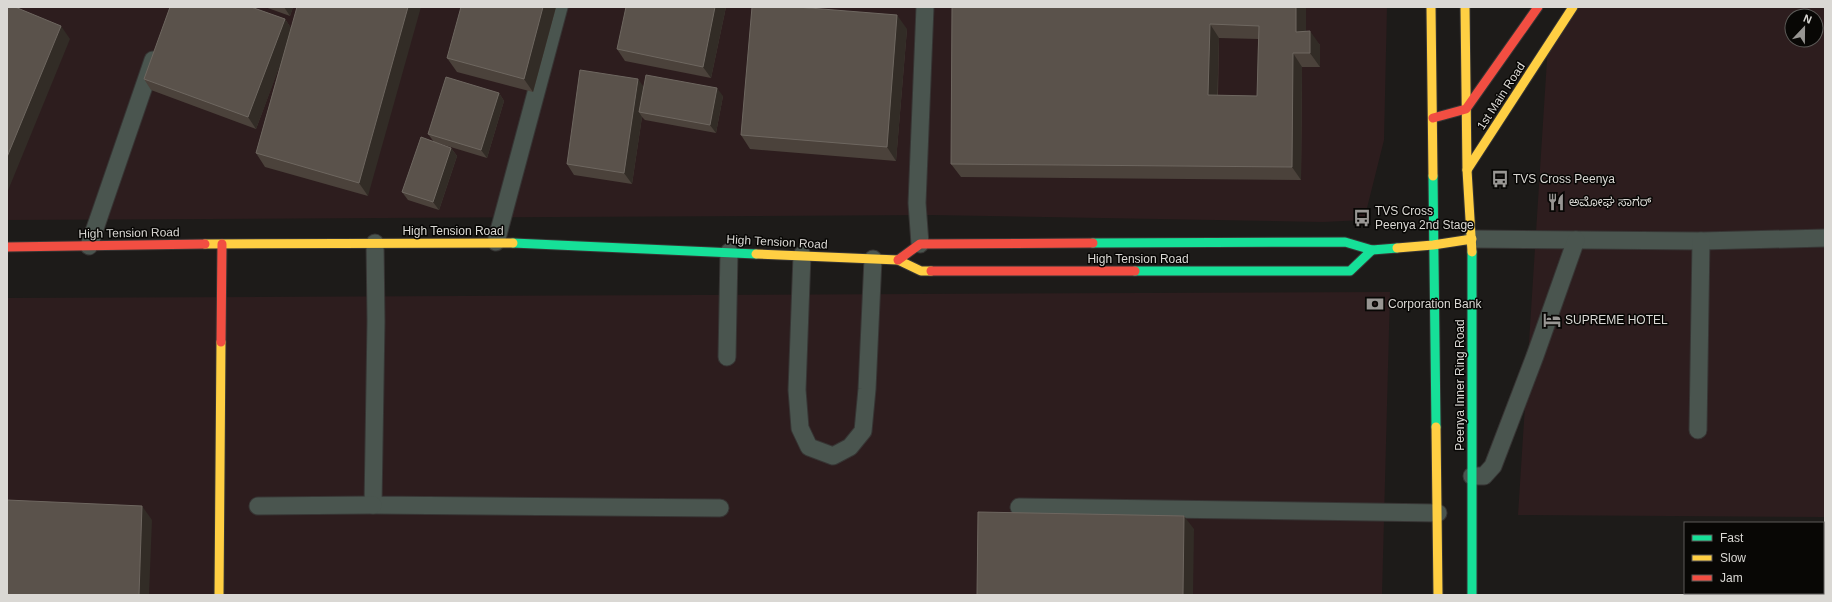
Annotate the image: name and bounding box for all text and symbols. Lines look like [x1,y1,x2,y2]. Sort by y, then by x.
north arrow [1784,8,1824,48]
text: N [1802,12,1814,26]
street label: 1st Main Road [1474,60,1528,132]
bus stop icon: TVS Cross Peenya [1490,169,1510,189]
place label: TVS Cross Peenya [1513,172,1615,186]
restaurant icon: ಅಮೋಘ ಸಾಗರ್ [1546,192,1566,212]
place label: ಅಮೋಘ ಸಾಗರ್ [1569,195,1652,209]
place label: TVS Cross Peenya 2nd Stage [1375,204,1474,232]
bus stop icon: TVS Cross Peenya 2nd Stage [1352,208,1372,228]
street label: High Tension Road [402,224,504,238]
street label: High Tension Road [78,225,180,241]
street label: High Tension Road [726,232,828,252]
street label: High Tension Road [1087,252,1189,266]
bank icon: Corporation Bank [1365,294,1385,314]
place label: Corporation Bank [1388,297,1482,311]
hotel icon: SUPREME HOTEL [1542,310,1562,330]
place label: SUPREME HOTEL [1565,313,1668,327]
street label: Peenya Inner Ring Road [1453,319,1467,451]
legend [1684,522,1824,594]
text: Fast [1720,531,1744,545]
text: Slow [1720,551,1746,565]
text: Jam [1720,571,1743,585]

